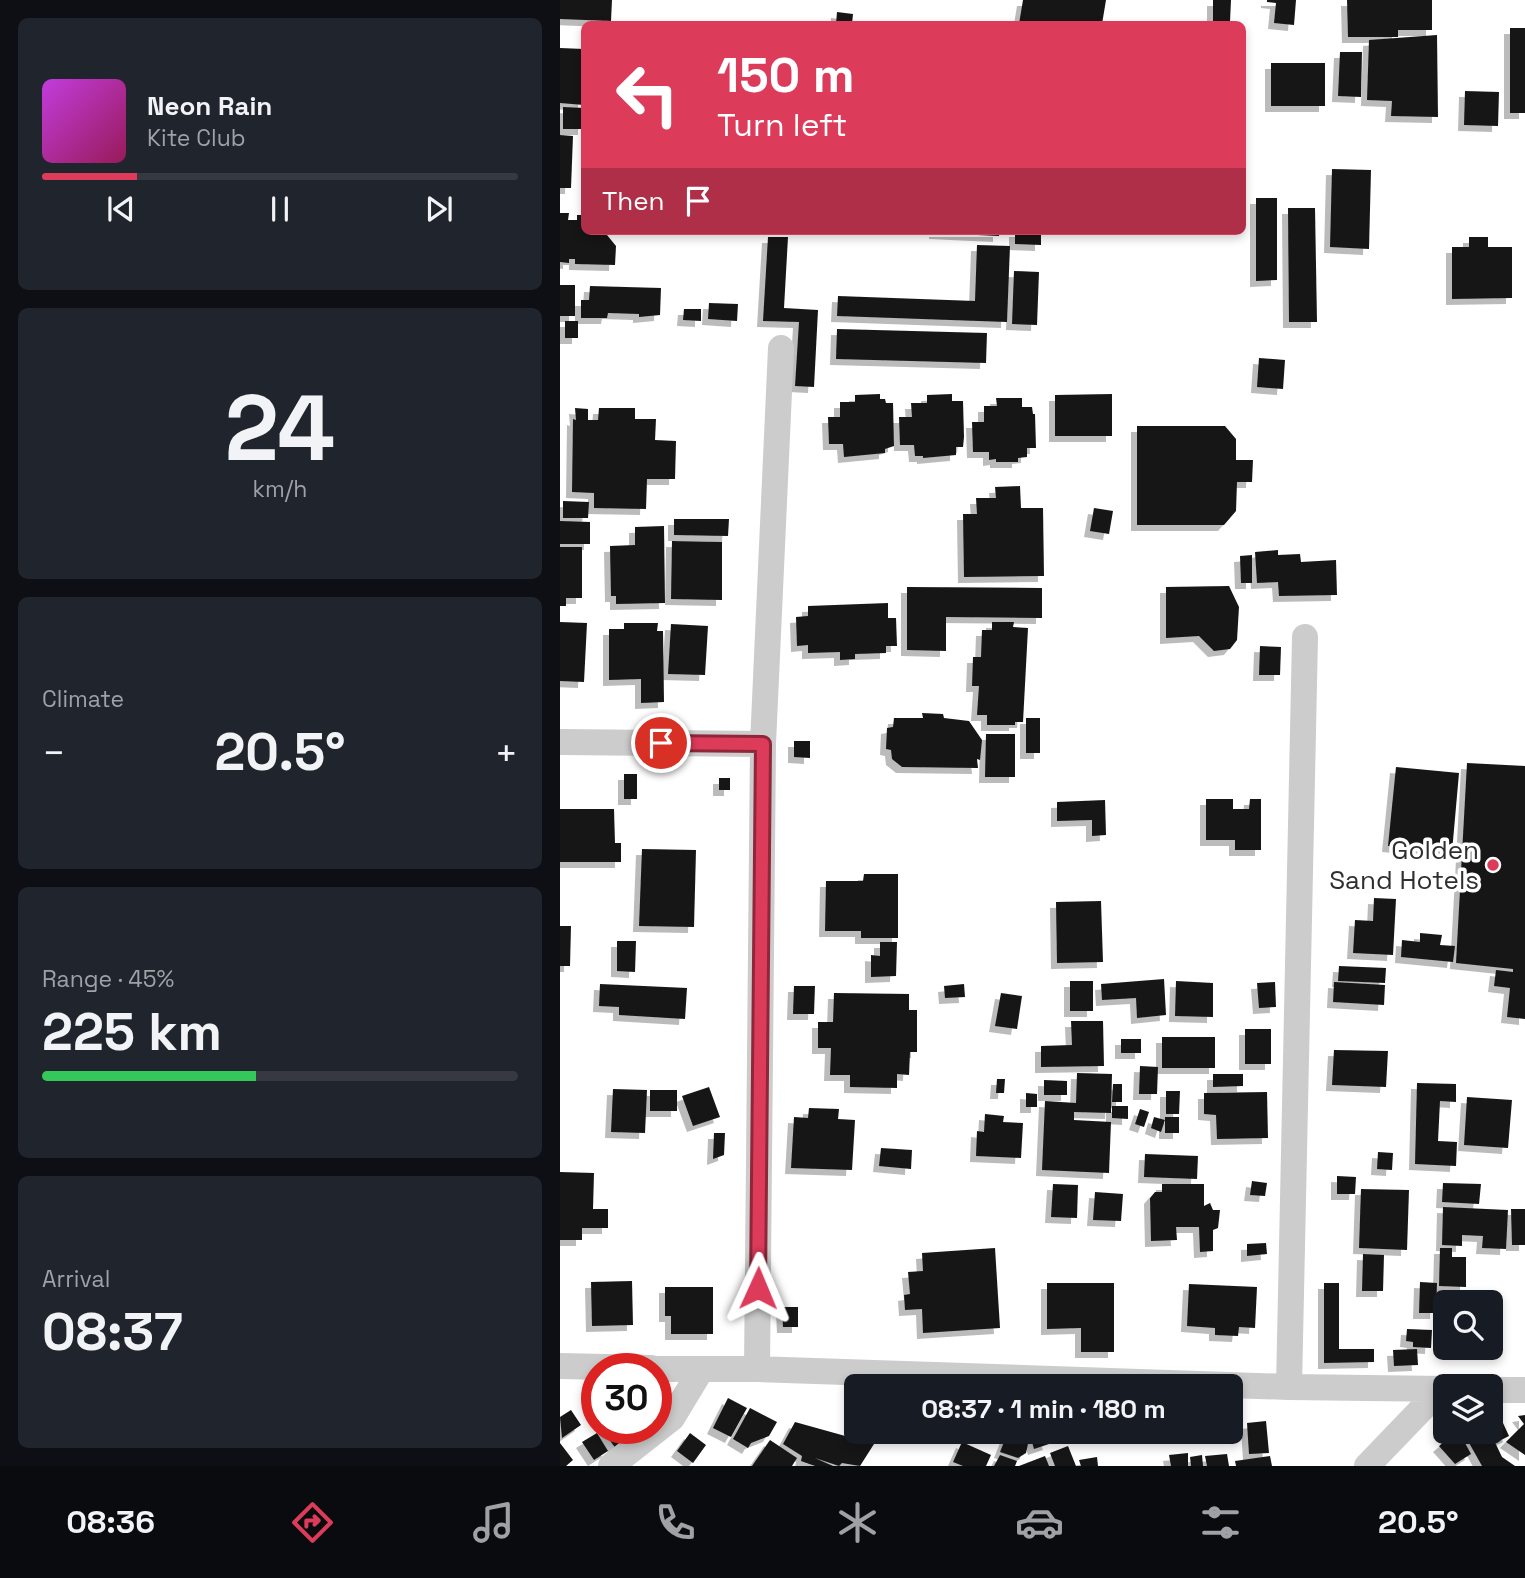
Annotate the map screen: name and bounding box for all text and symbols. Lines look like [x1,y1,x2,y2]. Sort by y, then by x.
text: 150 m [717,44,855,106]
icon: left [602,49,693,140]
text: Neon Rain [147,89,272,123]
text: Turn left [717,105,847,145]
text: Kite Club [147,123,246,153]
icon: arrive [679,182,717,220]
text: Then [602,184,665,218]
icon: previous [102,190,140,228]
icon: pause [261,190,299,228]
icon: next [420,190,458,228]
text: 24 [225,370,335,487]
text: km/h [253,474,307,504]
text: Climate [42,684,124,714]
pin [631,713,691,773]
text: 20.5° [214,719,346,785]
icon: arrive [642,724,680,762]
text: − [42,729,66,777]
text: + [494,729,518,777]
place label: Golden Sand Hotels [1329,833,1479,897]
marker: Golden Sand Hotels [1485,857,1501,873]
text: Range · 45% [42,964,174,994]
text: 225 km [42,999,222,1065]
position arrow [721,1251,795,1325]
text: Arrival [42,1264,110,1294]
map controls [1433,1290,1503,1444]
button: search [1433,1290,1503,1360]
text: 08:37 [42,1299,183,1365]
speed limit sign: 30 [581,1353,672,1444]
button: layers [1433,1374,1503,1444]
text: 08:37 · 1 min · 180 m [921,1392,1166,1426]
icon: directions [288,1498,337,1547]
icon: music [469,1498,518,1547]
icon: phone [651,1498,700,1547]
icon: climate [833,1498,882,1547]
icon: car [1015,1498,1064,1547]
icon: filters [1196,1498,1245,1547]
text: 08:36 [66,1502,155,1542]
text: 20.5° [1378,1502,1459,1542]

